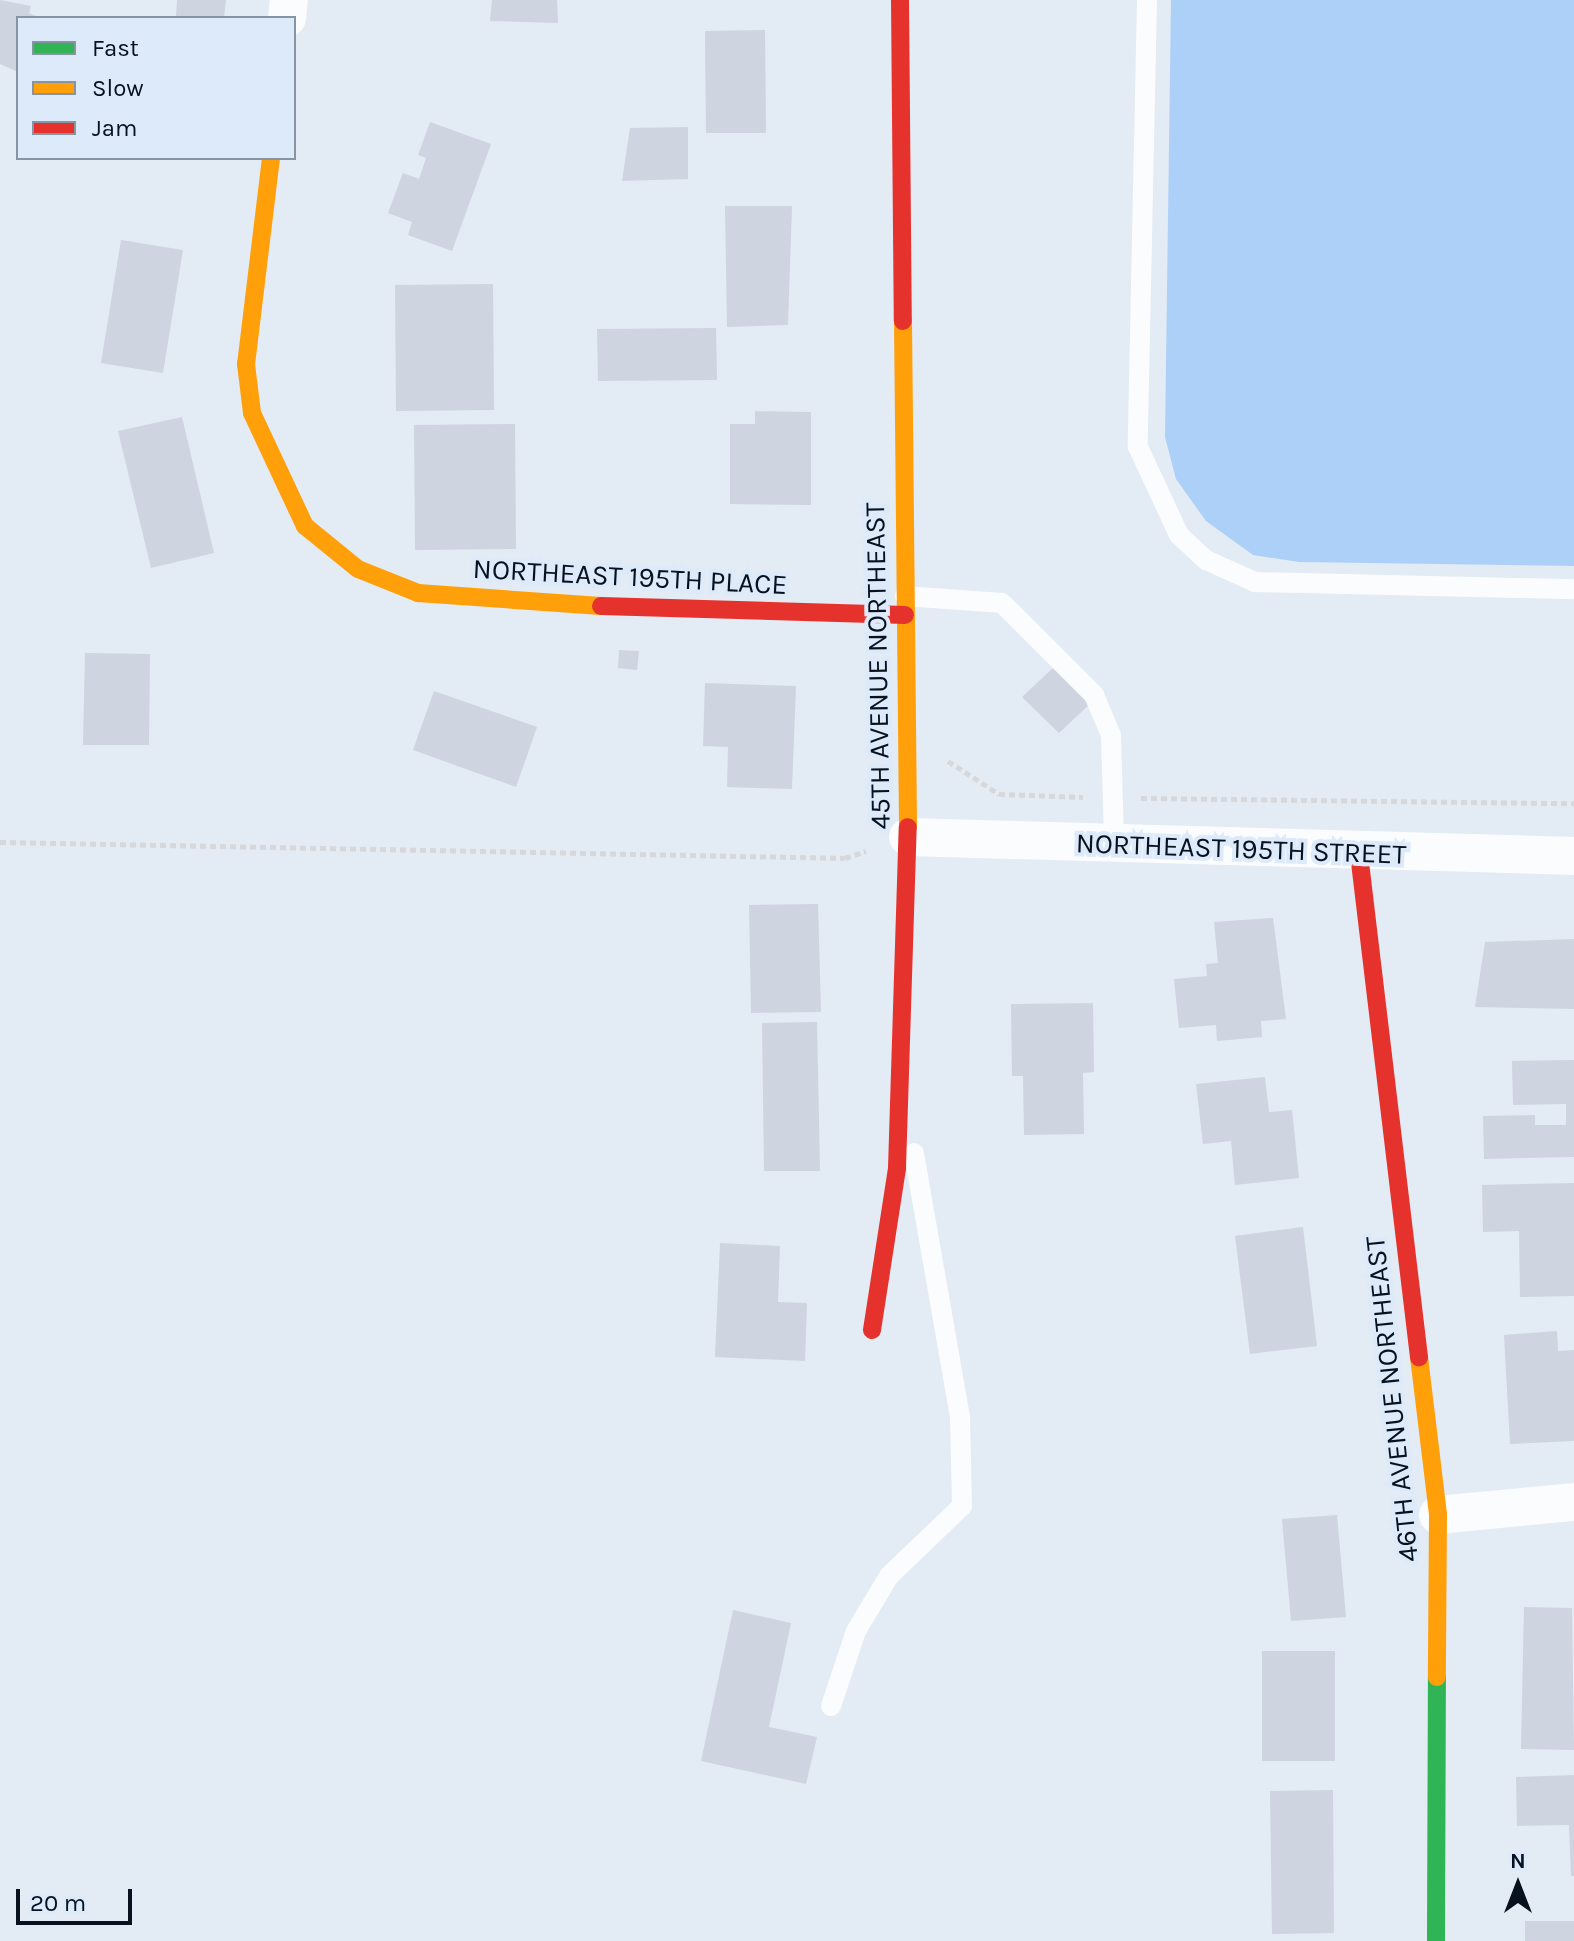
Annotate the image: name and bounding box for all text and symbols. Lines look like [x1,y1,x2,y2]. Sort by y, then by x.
legend [16,16,296,160]
text: Fast [92,34,139,62]
text: Slow [92,74,144,102]
text: Jam [92,114,137,142]
street label: 45TH AVENUE NORTHEAST [858,502,898,830]
street label: NORTHEAST 195TH PLACE [472,552,788,602]
street label: NORTHEAST 195TH STREET [1075,826,1407,872]
street label: 46TH AVENUE NORTHEAST [1358,1234,1426,1564]
north arrow [1478,1845,1558,1925]
text: N [1510,1848,1526,1874]
scale bar [20,1873,136,1923]
text: 20 m [30,1889,86,1917]

